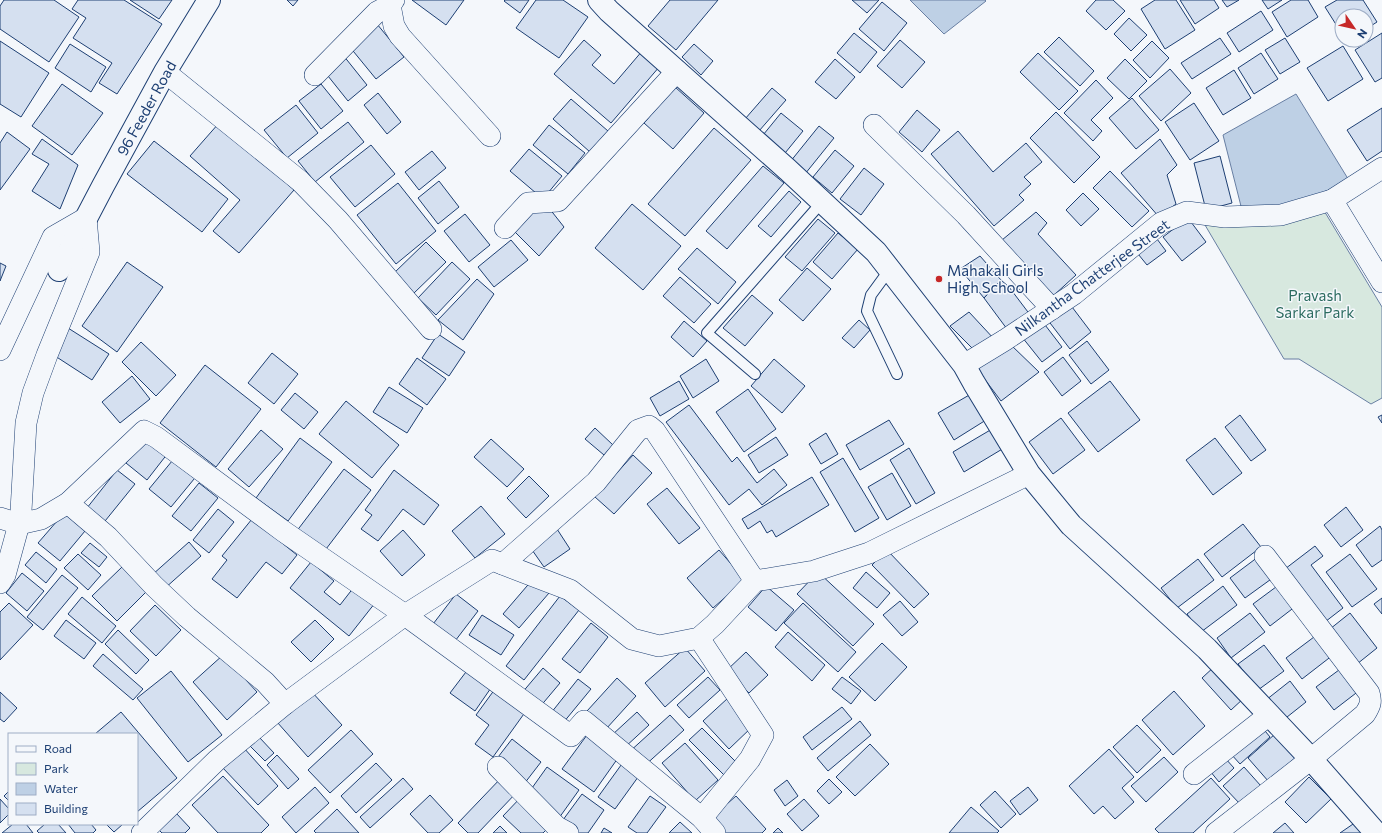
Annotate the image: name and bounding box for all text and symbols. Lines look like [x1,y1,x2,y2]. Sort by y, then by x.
north arrow [1334,8,1374,48]
text: N [1355,27,1370,41]
street label: 96 Feeder Road [113,57,179,159]
street label: Nilkantha Chatterjee Street [1011,215,1173,339]
place label: Mahakali Girls High School [947,261,1044,296]
marker: Mahakali Girls High School [934,274,944,284]
park label: Pravash Sarkar Park [1276,286,1354,321]
legend [8,733,138,825]
text: Road [44,741,72,755]
text: Park [44,761,70,775]
text: Water [44,781,78,795]
text: Building [44,801,88,815]

